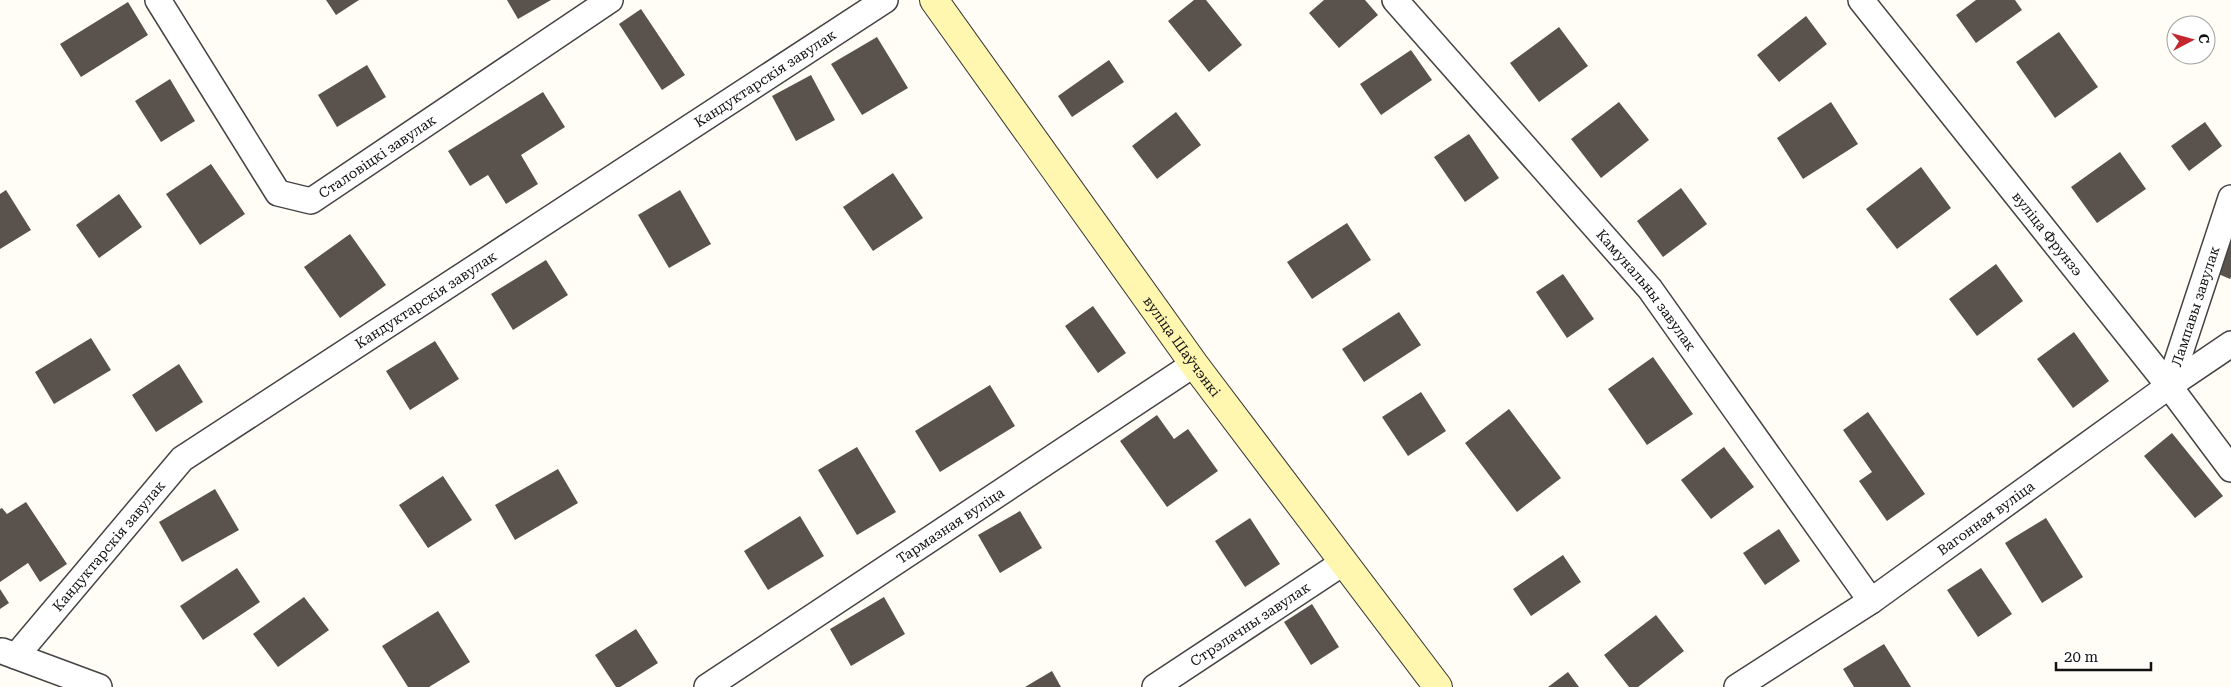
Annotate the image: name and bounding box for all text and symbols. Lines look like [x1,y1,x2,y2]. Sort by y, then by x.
north arrow [2166,15,2216,65]
street label: Кандуктарскія завулак [691,26,839,130]
text: С [2195,33,2212,45]
street label: Сталовіцкі завулак [316,111,439,202]
street label: вуліца Фрунзэ [2009,188,2086,279]
street label: Камунальны завулак [1593,226,1699,354]
street label: Лампавы завулак [2168,244,2223,368]
street label: Кандуктарскія завулак [352,248,500,352]
street label: вуліца Шаўчэнкі [1140,293,1224,400]
street label: Кандуктарскія завулак [49,477,168,614]
street label: Вагонная вуліца [1934,478,2038,558]
street label: Тармазная вуліца [894,484,1007,567]
street label: Стрэлачны завулак [1187,579,1313,669]
scale bar [2056,640,2151,672]
text: 20 m [2064,648,2099,666]

